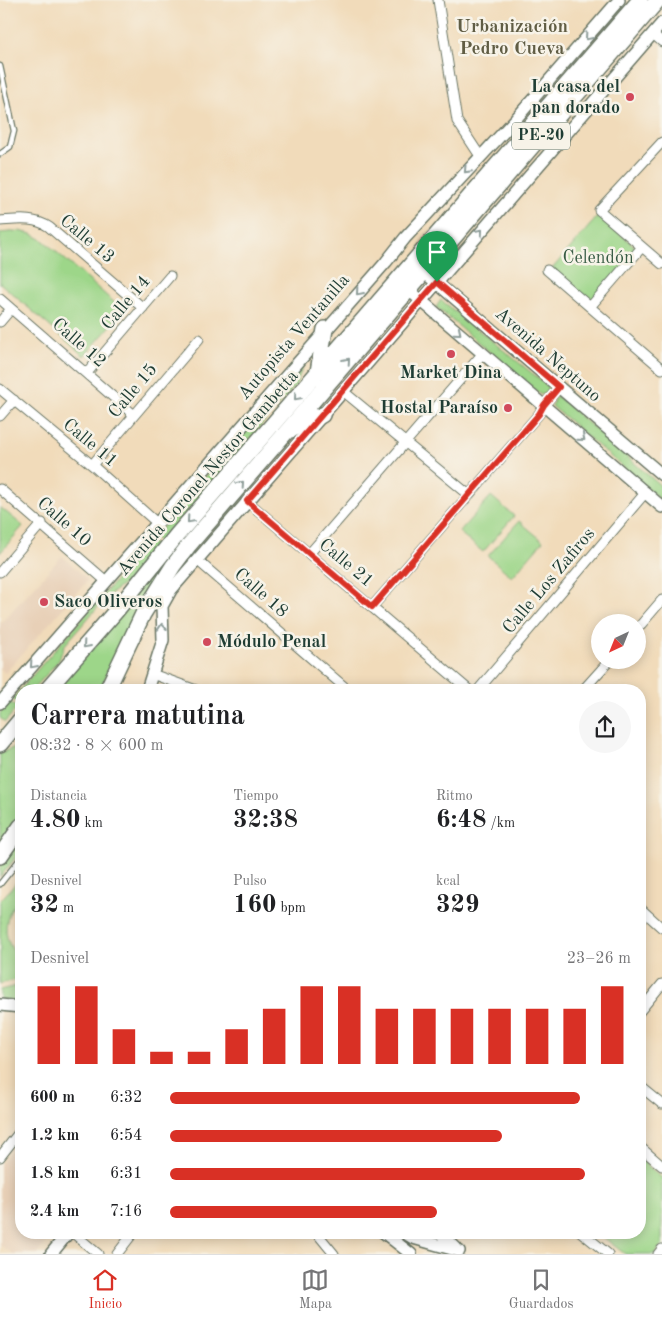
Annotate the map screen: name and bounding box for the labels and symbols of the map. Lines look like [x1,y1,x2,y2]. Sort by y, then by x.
district label: Urbanización Pedro Cueva [456,18,568,59]
one-way arrow [585,31,593,40]
place label: La casa del pan dorado [531,78,620,117]
marker: La casa del pan dorado [624,91,636,103]
road number: PE-20 [512,122,570,150]
one-way arrow [464,165,473,174]
street label: Calle 13 [56,211,118,267]
one-way arrow [474,229,483,238]
pin [416,231,458,282]
park label: Celendón [562,249,634,267]
street label: Autopista Ventanilla [235,271,353,403]
street label: Calle 14 [98,272,154,334]
one-way arrow [356,286,365,295]
street label: Avenida Neptuno [492,304,604,406]
street label: Calle 12 [49,315,109,371]
one-way arrow [452,326,461,335]
marker: Market Dina [445,348,457,360]
one-way arrow [341,357,350,366]
street label: Calle 15 [105,360,161,422]
place label: Market Dina [400,364,502,382]
street label: Avenida Coronel Nestor Gambetta [114,367,302,579]
one-way arrow [293,392,302,401]
place label: Hostal Paraíso [380,399,498,417]
marker: Hostal Paraíso [502,402,514,414]
street label: Calle 11 [59,415,121,471]
one-way arrow [576,432,585,441]
one-way arrow [235,481,244,490]
street label: Calle 10 [34,494,94,550]
one-way arrow [187,514,196,523]
street label: Calle Los Zafiros [500,524,598,637]
street label: Calle 21 [315,535,377,591]
street label: Calle 18 [231,565,291,621]
place label: Saco Oliveros [54,593,162,611]
marker: Saco Oliveros [38,596,50,608]
north arrow [591,614,646,669]
one-way arrow [157,622,168,630]
place label: Módulo Penal [217,633,327,651]
marker: Módulo Penal [201,636,213,648]
one-way arrow [83,639,92,648]
one-way arrow [30,659,39,668]

